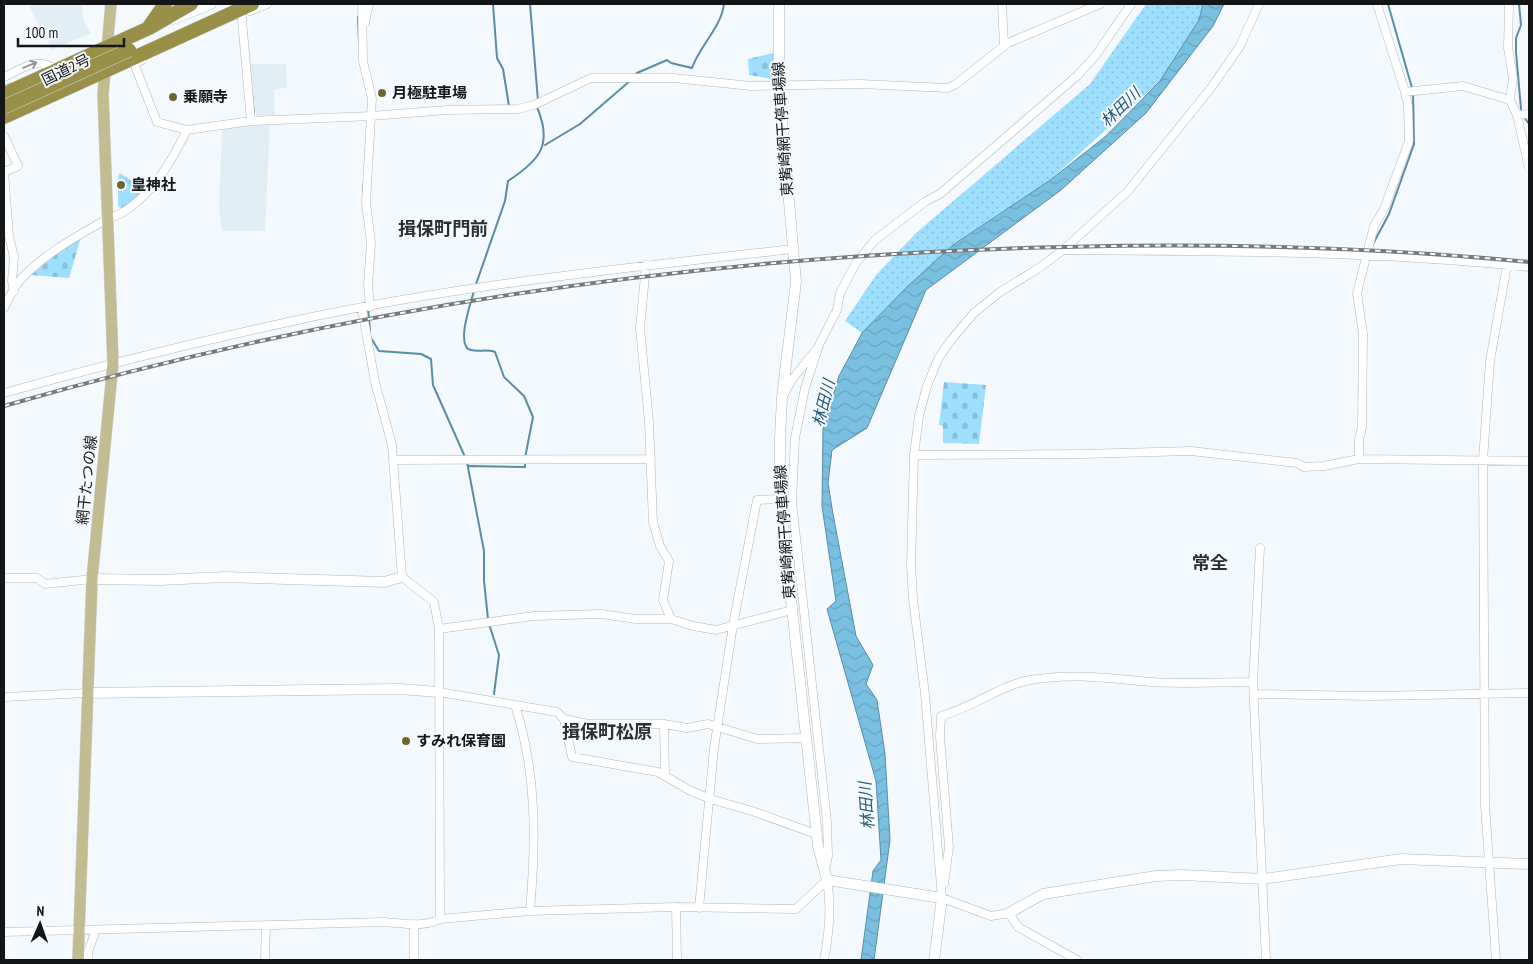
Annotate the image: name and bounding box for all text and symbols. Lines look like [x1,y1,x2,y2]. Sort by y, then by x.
scale bar [18,15,124,47]
text: 100 m [25,23,58,42]
street label: 国道2号 [38,50,93,89]
one-way arrow [22,60,37,69]
street label: 東觜崎網干停車場線 [768,61,797,197]
water label: 林田川 [1096,82,1146,131]
place label: 月極駐車場 [392,83,467,102]
place label: 乗願寺 [183,87,228,106]
marker: 月極駐車場 [376,87,388,99]
marker: 乗願寺 [167,91,179,103]
place label: 皇神社 [131,175,176,194]
marker: 皇神社 [115,179,127,191]
district label: 揖保町門前 [398,217,488,240]
water label: 林田川 [807,375,839,429]
street label: 網干たつの線 [72,434,101,526]
street label: 東觜崎網干停車場線 [770,464,799,600]
district label: 常全 [1192,551,1228,574]
district label: 揖保町松原 [562,720,652,743]
place label: すみれ保育園 [416,731,506,750]
marker: すみれ保育園 [400,735,412,747]
water label: 林田川 [854,779,878,831]
north arrow [15,899,65,949]
text: N [36,902,45,920]

